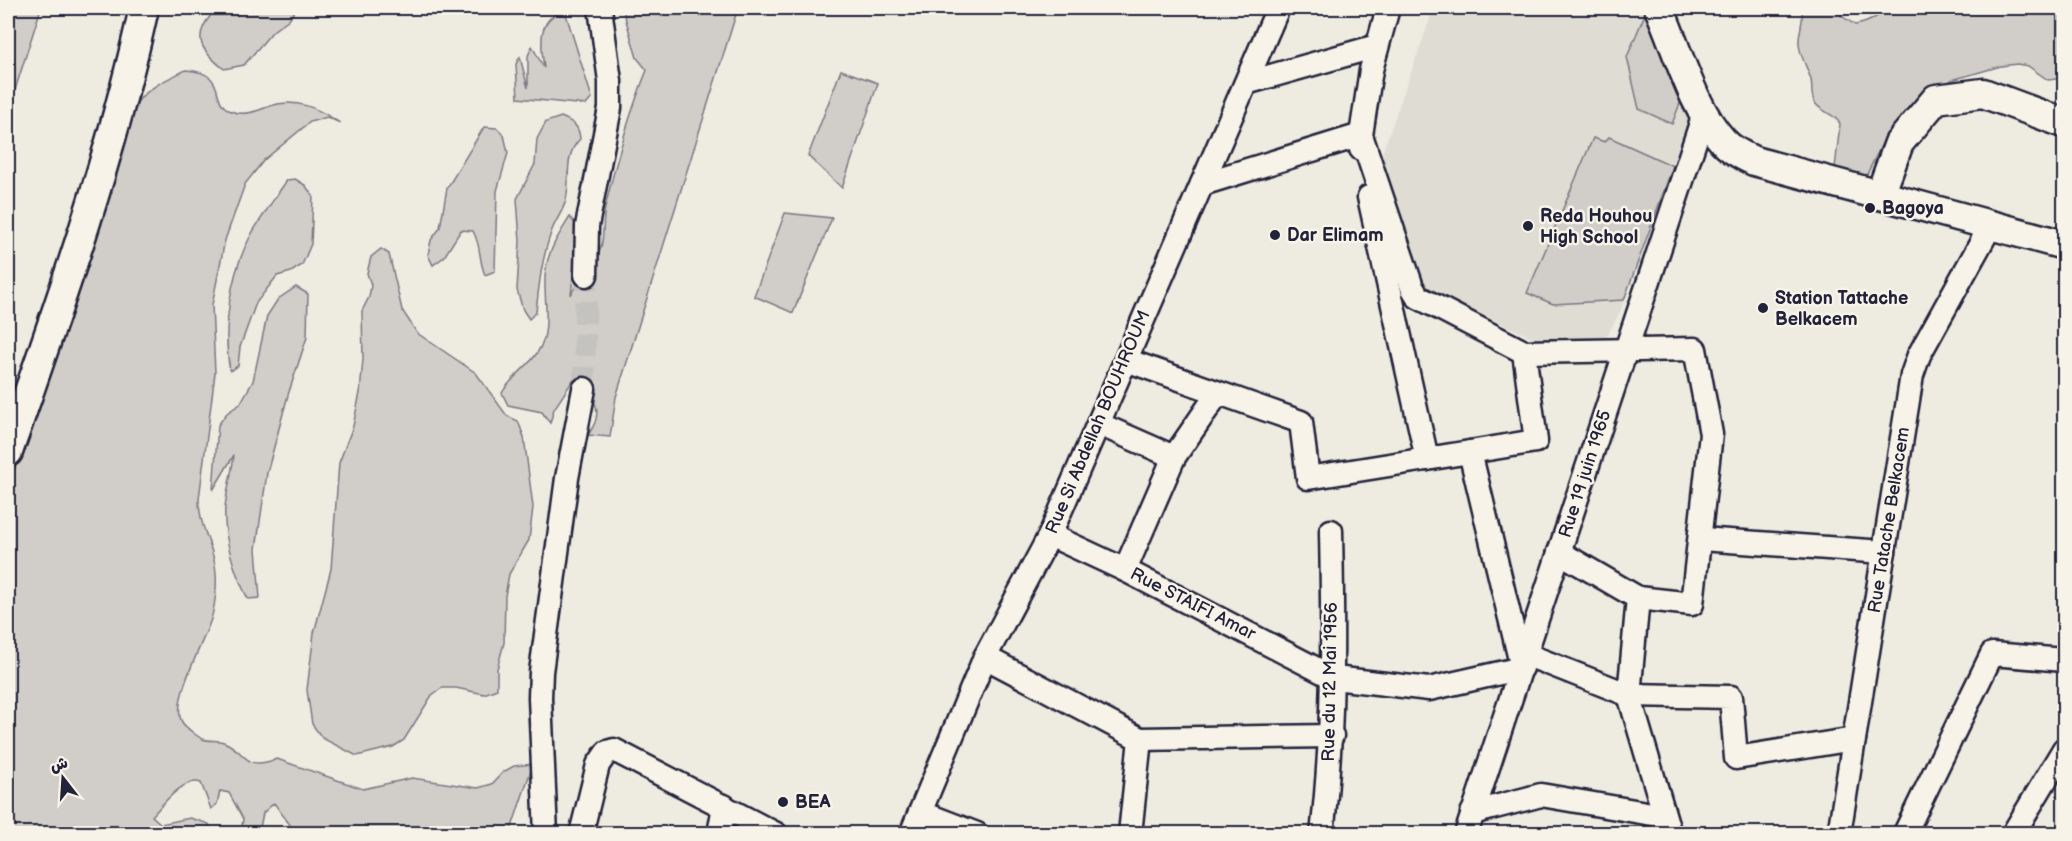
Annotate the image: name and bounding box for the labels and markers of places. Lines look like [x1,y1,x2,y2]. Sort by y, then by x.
place label: Bagoya [1882,198,1944,219]
marker: Bagoya [1863,201,1877,215]
place label: Reda Houhou High School [1540,206,1652,248]
marker: Reda Houhou High School [1521,219,1535,233]
place label: Dar Elimam [1287,225,1384,246]
marker: Dar Elimam [1268,228,1282,242]
place label: Station Tattache Belkacem [1775,288,1908,330]
marker: Station Tattache Belkacem [1756,301,1770,315]
place label: BEA [795,792,831,813]
marker: BEA [776,795,790,809]

